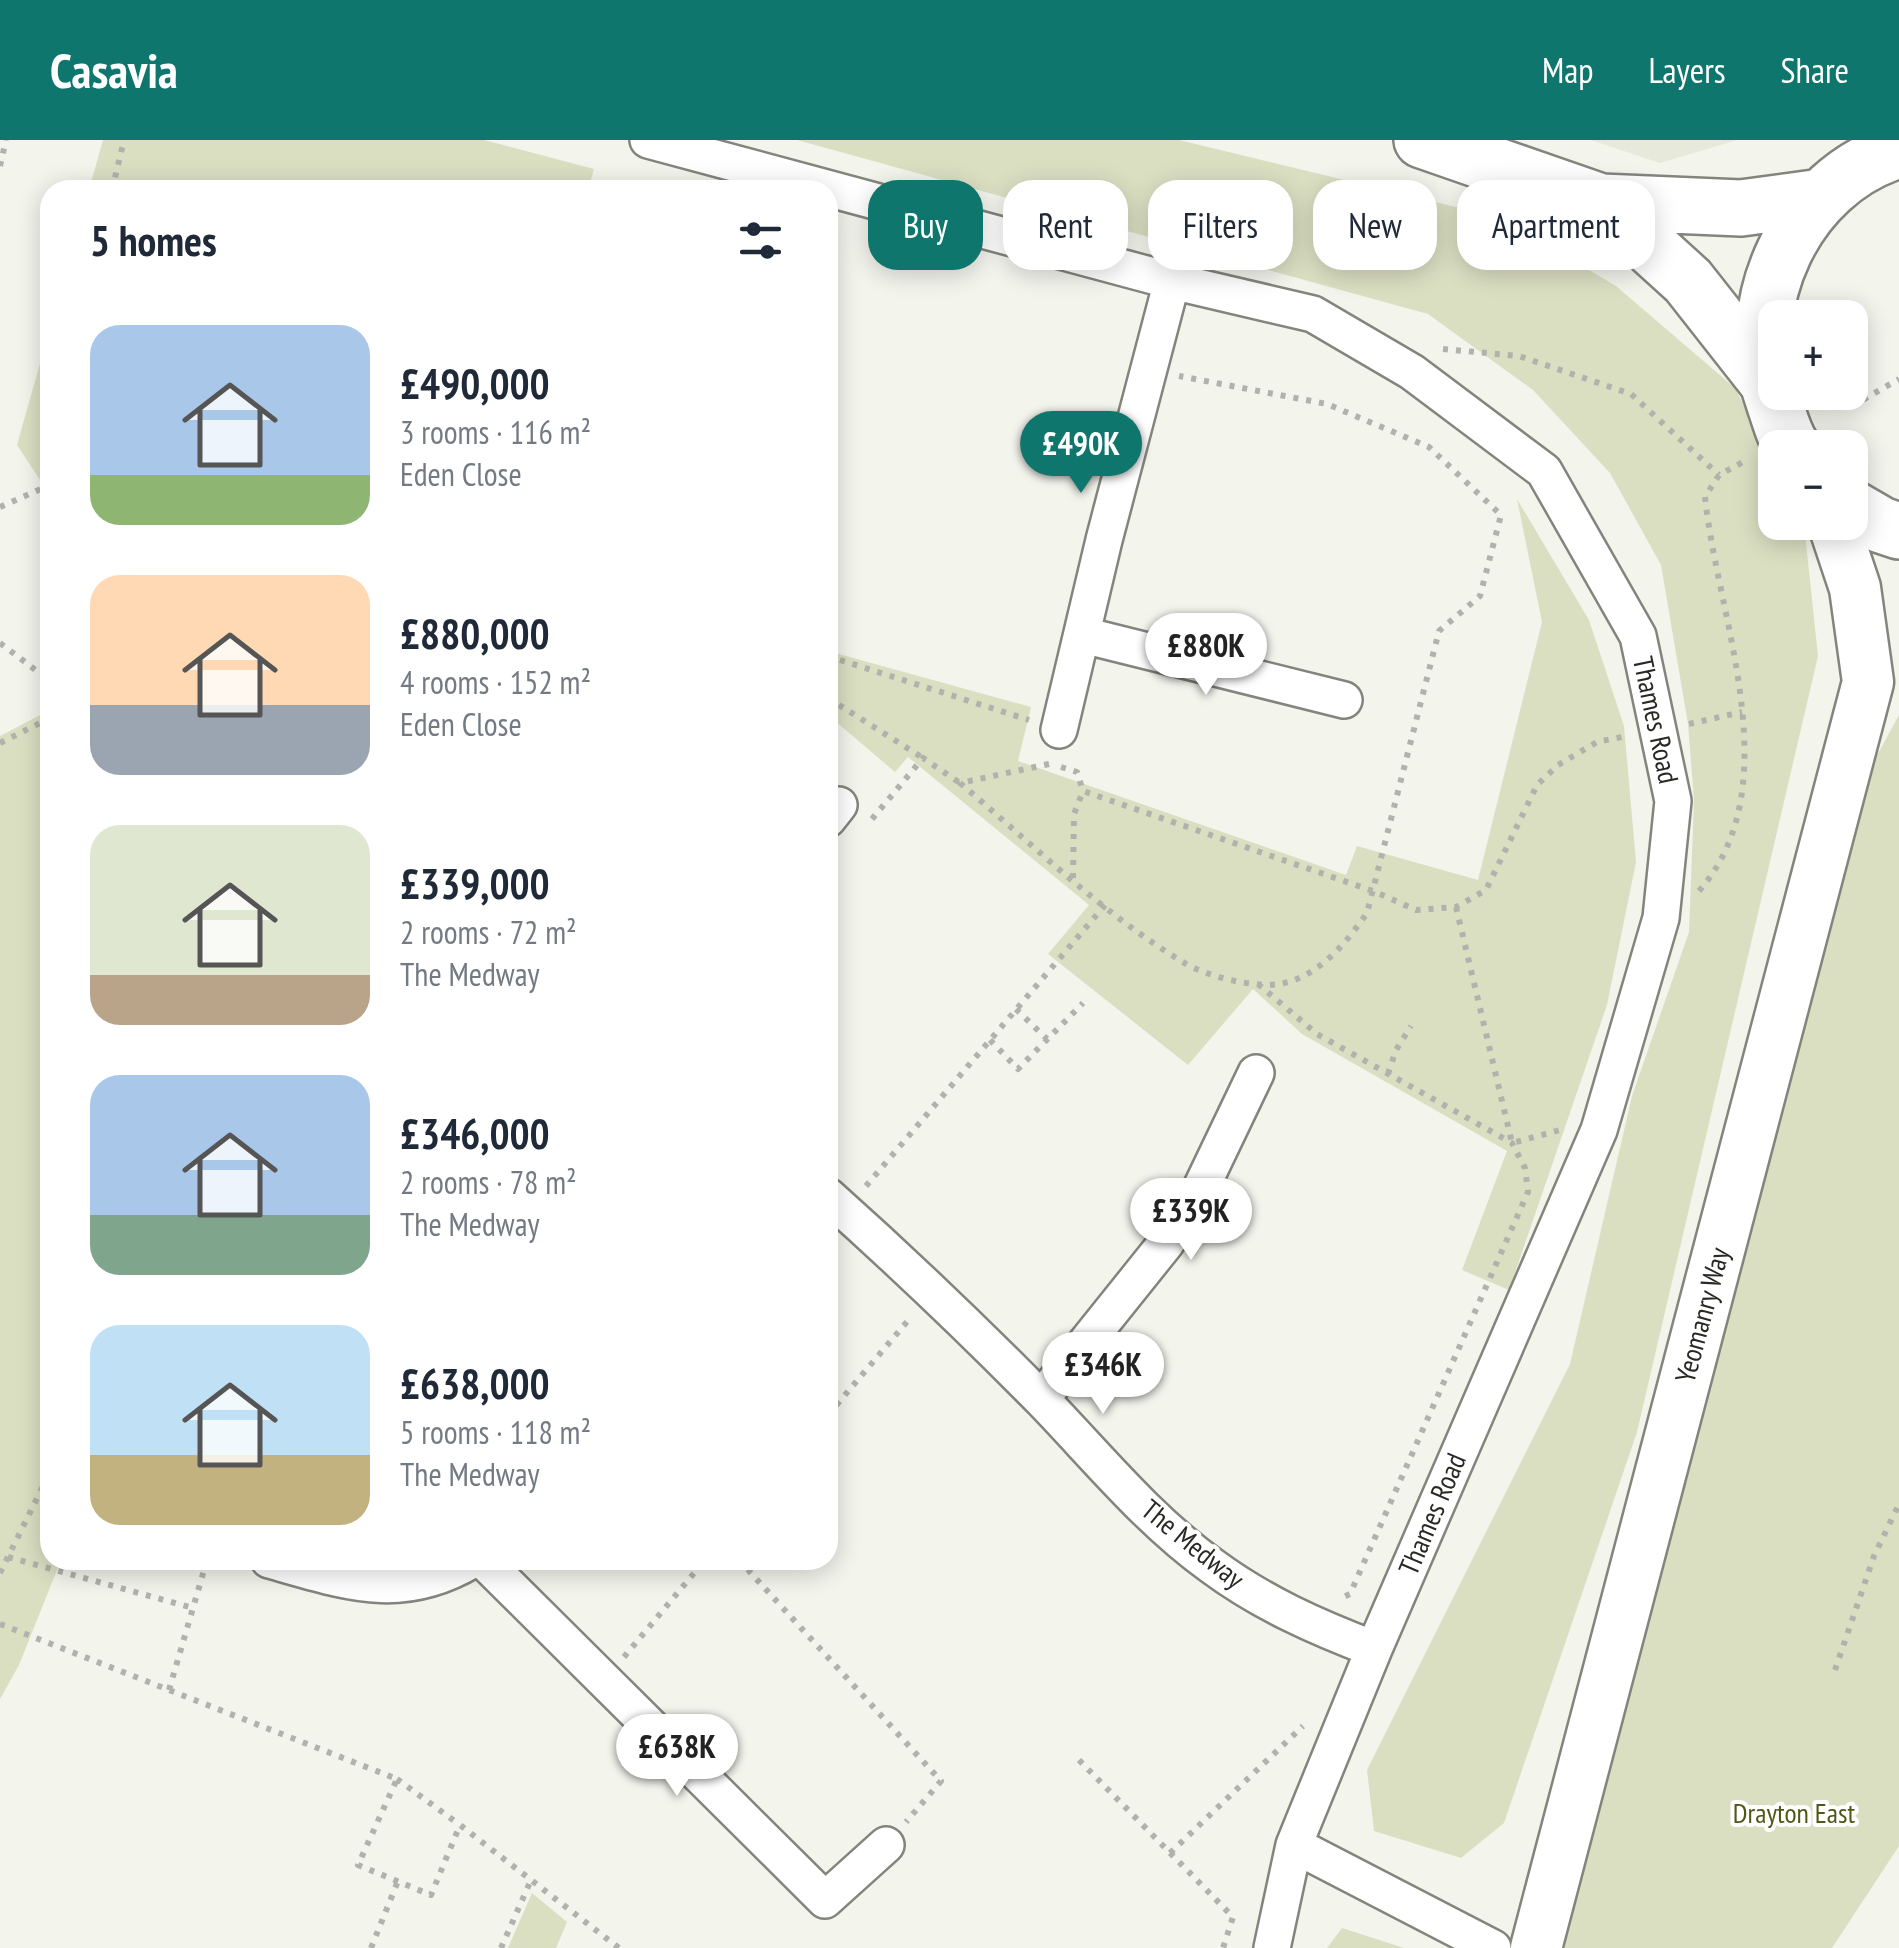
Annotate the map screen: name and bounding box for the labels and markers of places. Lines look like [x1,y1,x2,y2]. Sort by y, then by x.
pin: £490K [1011,411,1151,496]
pin: £880K [1136,613,1276,698]
pin: £339K [1121,1178,1261,1263]
pin: £346K [1033,1332,1173,1417]
pin: £638K [607,1714,747,1799]

